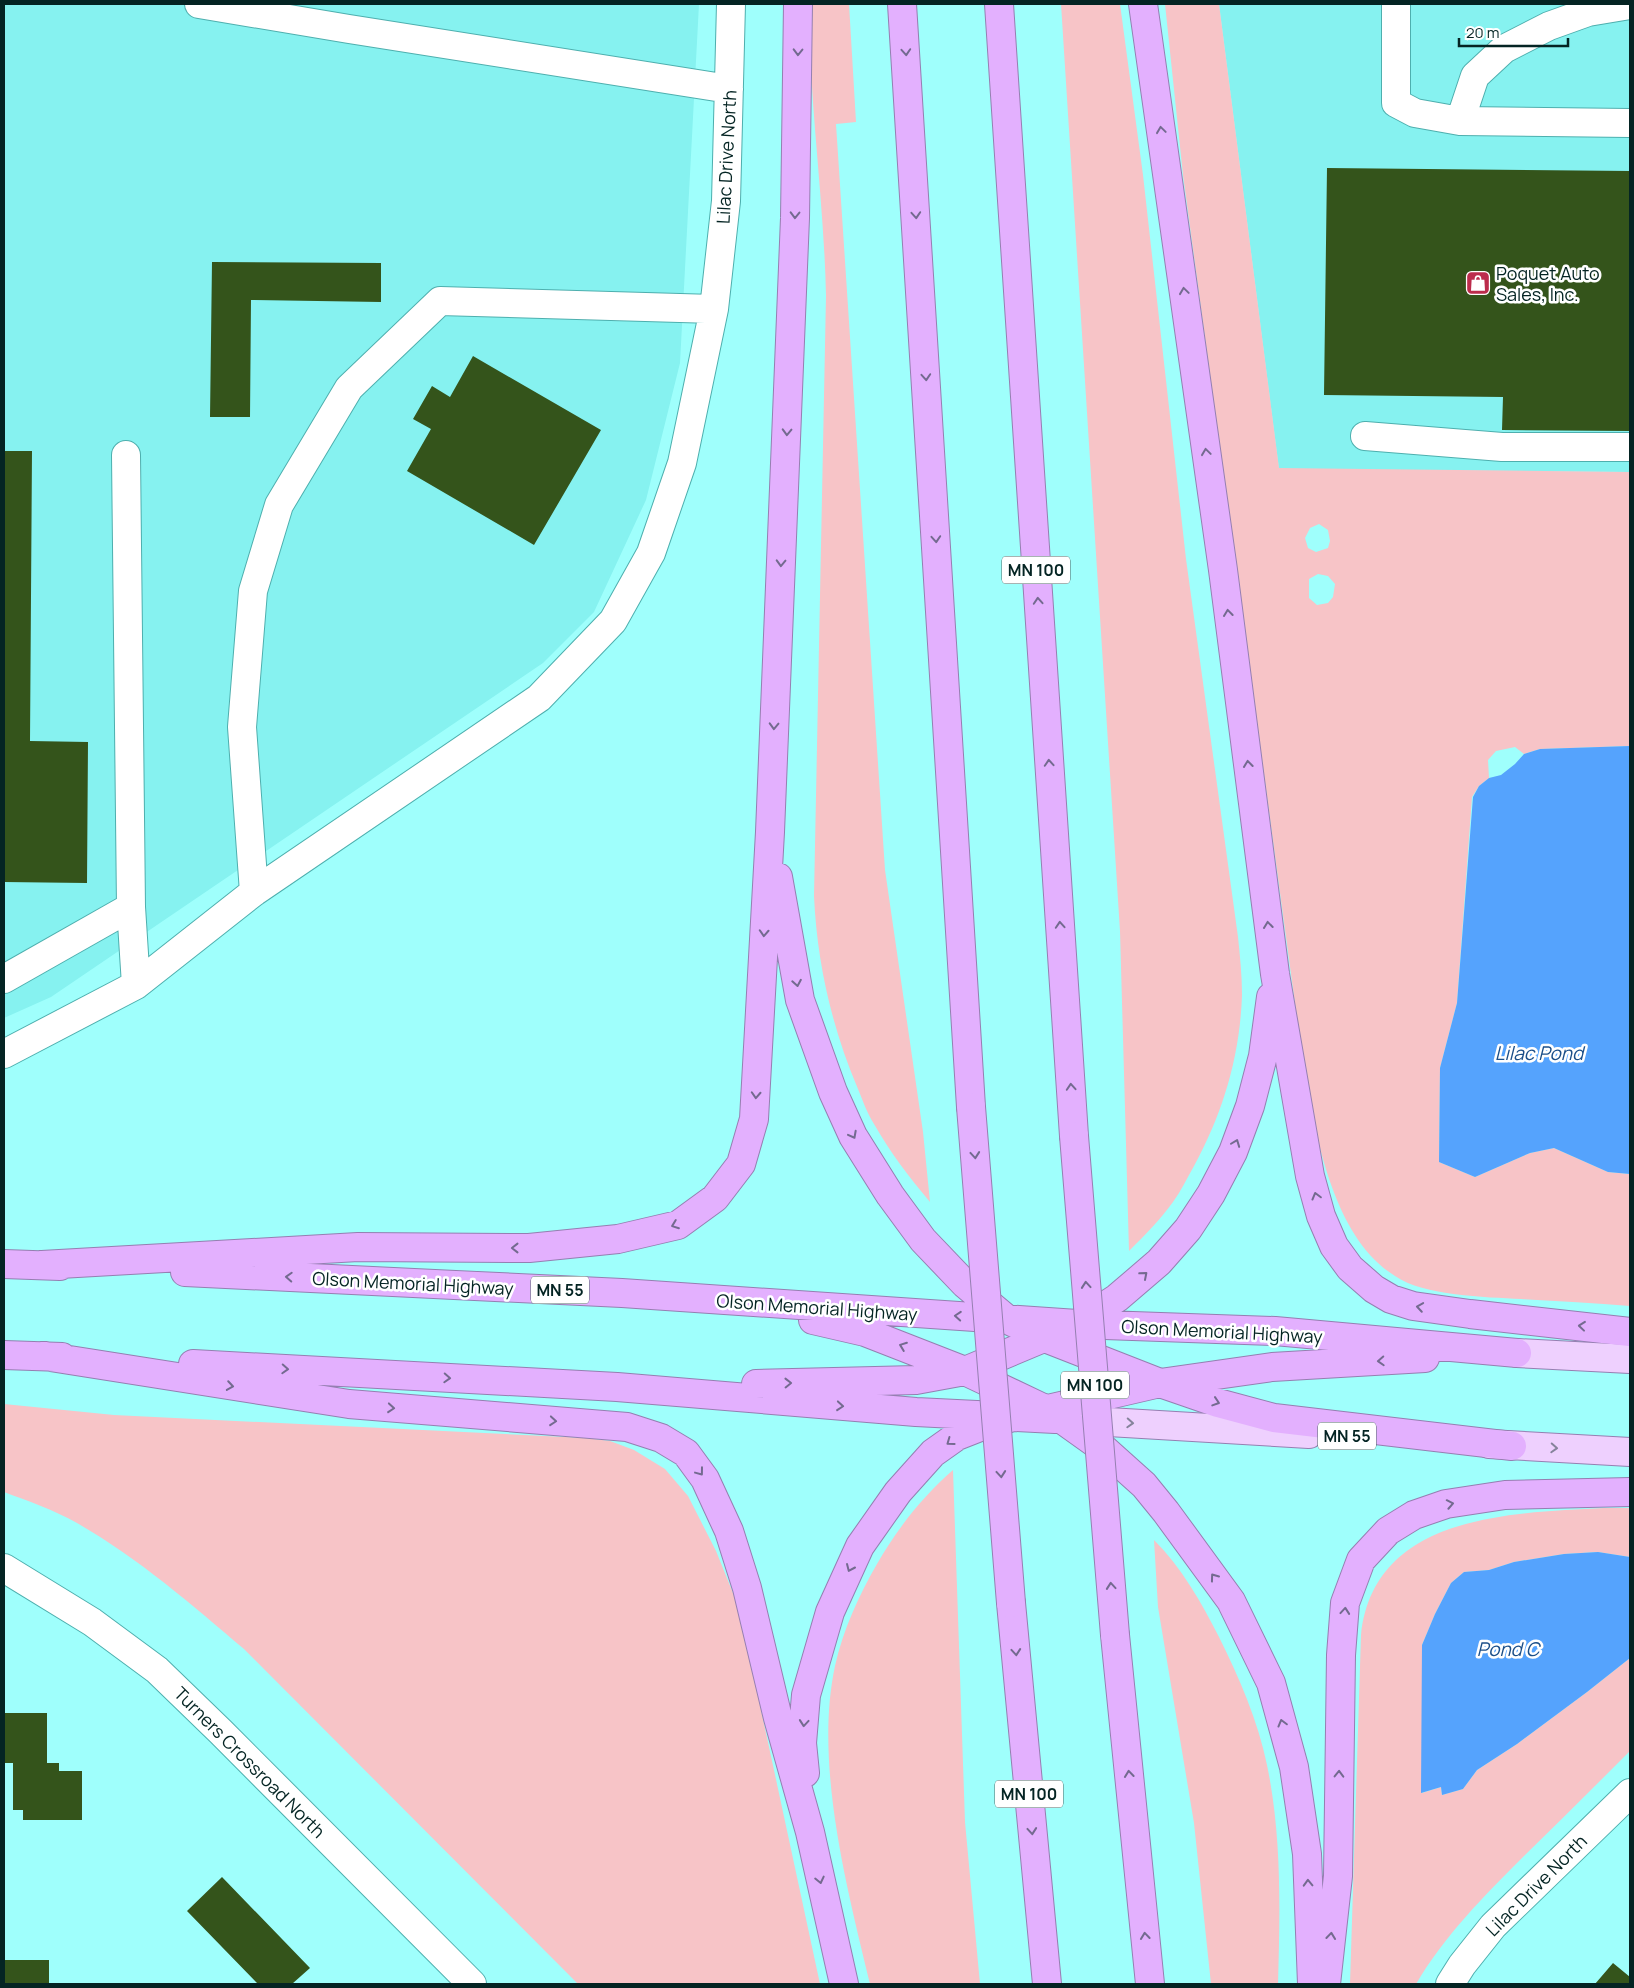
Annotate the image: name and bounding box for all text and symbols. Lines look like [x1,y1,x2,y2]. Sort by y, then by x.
scale bar [1459,15,1568,47]
text: 20 m [1466,22,1499,43]
one-way arrow [793,49,803,57]
one-way arrow [900,49,911,57]
street label: Lilac Drive North [711,89,741,225]
one-way arrow [1156,125,1167,133]
one-way arrow [790,211,801,219]
one-way arrow [910,211,921,219]
place label: Poquet Auto Sales, Inc. [1496,261,1600,306]
shop icon: Poquet Auto Sales, Inc. [1465,270,1491,296]
one-way arrow [1179,286,1190,294]
one-way arrow [920,373,931,381]
one-way arrow [781,428,792,436]
one-way arrow [1202,447,1212,456]
one-way arrow [930,535,941,543]
road number: MN 100 [1002,556,1070,584]
one-way arrow [776,560,786,568]
one-way arrow [1033,597,1044,605]
one-way arrow [1224,608,1234,617]
one-way arrow [769,722,780,730]
one-way arrow [1044,759,1055,767]
one-way arrow [1243,760,1254,768]
one-way arrow [1055,921,1066,929]
one-way arrow [1264,921,1274,930]
one-way arrow [759,929,770,937]
one-way arrow [792,978,802,987]
water label: Lilac Pond [1495,1040,1586,1066]
one-way arrow [1065,1083,1076,1091]
one-way arrow [750,1091,761,1099]
one-way arrow [847,1129,857,1138]
one-way arrow [1230,1139,1240,1148]
one-way arrow [969,1152,980,1160]
one-way arrow [1311,1193,1321,1201]
one-way arrow [671,1219,680,1229]
one-way arrow [510,1243,518,1253]
street label: Olson Memorial Highway [312,1266,515,1300]
one-way arrow [285,1271,293,1282]
one-way arrow [1139,1272,1148,1281]
road number: MN 55 [531,1276,589,1304]
one-way arrow [1081,1281,1092,1289]
street label: Olson Memorial Highway [716,1288,919,1326]
one-way arrow [1416,1302,1425,1312]
one-way arrow [954,1311,962,1322]
street label: Olson Memorial Highway [1121,1314,1324,1348]
one-way arrow [1577,1321,1585,1332]
one-way arrow [899,1342,908,1353]
one-way arrow [1377,1355,1385,1366]
one-way arrow [281,1364,289,1374]
one-way arrow [443,1372,451,1383]
road number: MN 100 [1061,1372,1129,1398]
one-way arrow [784,1378,792,1388]
one-way arrow [226,1380,235,1390]
one-way arrow [1211,1396,1219,1406]
one-way arrow [836,1400,844,1411]
one-way arrow [387,1402,395,1413]
one-way arrow [549,1415,557,1426]
one-way arrow [1126,1418,1134,1429]
road number: MN 55 [1318,1422,1376,1450]
one-way arrow [946,1436,956,1445]
one-way arrow [1550,1442,1558,1453]
one-way arrow [694,1466,702,1475]
one-way arrow [995,1471,1006,1479]
one-way arrow [1446,1499,1455,1510]
one-way arrow [846,1563,856,1572]
one-way arrow [1211,1574,1219,1583]
one-way arrow [1106,1582,1117,1590]
one-way arrow [1339,1607,1350,1615]
water label: Pond C [1477,1636,1542,1662]
one-way arrow [1010,1648,1021,1656]
street label: Turners Crossroad North [169,1681,331,1843]
one-way arrow [799,1719,810,1727]
one-way arrow [1277,1719,1288,1728]
one-way arrow [1334,1769,1344,1777]
one-way arrow [1124,1770,1135,1778]
road number: MN 100 [995,1780,1063,1808]
one-way arrow [1027,1827,1038,1835]
street label: Lilac Drive North [1480,1829,1592,1941]
one-way arrow [814,1875,825,1884]
one-way arrow [1303,1879,1313,1886]
one-way arrow [1140,1931,1151,1939]
one-way arrow [1325,1932,1336,1940]

